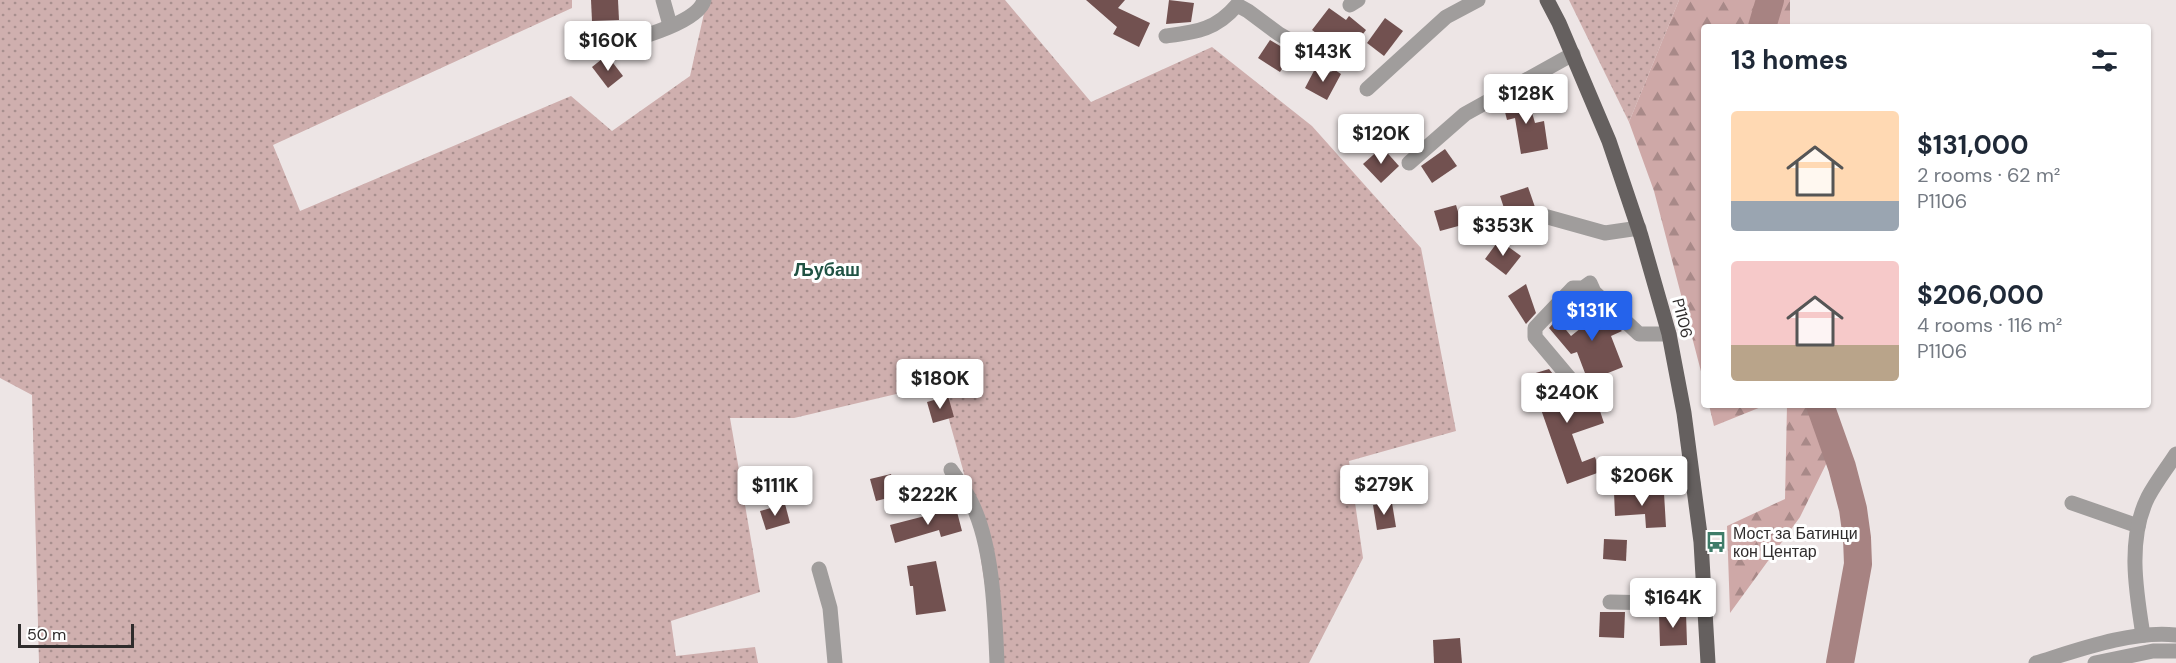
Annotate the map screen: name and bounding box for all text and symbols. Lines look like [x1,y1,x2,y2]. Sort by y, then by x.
pin: $160K [566,21,650,72]
text: $160K [578,27,638,53]
pin: $143K [1281,32,1365,83]
text: $143K [1294,38,1352,64]
text: 13 homes [1731,43,1848,77]
icon: filters [2088,44,2121,77]
pin: $128K [1484,74,1568,125]
text: $128K [1498,80,1554,106]
pin: $120K [1339,114,1423,165]
text: $120K [1352,120,1410,146]
text: $131,000 [1917,128,2028,162]
icon: home [1779,135,1851,207]
text: 2 rooms · 62 m² [1917,162,2060,188]
text: P1106 [1917,188,1967,214]
pin: $353K [1461,206,1545,257]
text: $353K [1472,212,1534,238]
district label: Љубаш [794,258,860,282]
text: $206,000 [1917,278,2044,312]
icon: home [1779,285,1851,357]
pin: $131K [1550,291,1634,342]
street label: P1106 [1667,296,1698,340]
text: $131K [1566,297,1618,323]
text: 4 rooms · 116 m² [1917,312,2062,338]
text: P1106 [1917,338,1967,364]
pin: $180K [898,359,982,410]
text: $180K [910,365,970,391]
pin: $240K [1525,373,1609,424]
text: $240K [1535,379,1599,405]
pin: $206K [1600,456,1684,507]
text: $206K [1610,462,1674,488]
pin: $279K [1342,465,1426,516]
pin: $111K [733,466,817,517]
text: $279K [1354,471,1414,497]
text: $111K [752,472,798,498]
pin: $222K [886,475,970,526]
text: $222K [898,481,958,507]
place label: Мост за Батинци кон Центар [1733,523,1858,562]
bus stop icon: Мост за Батинци кон Центар [1704,530,1728,554]
pin: $164K [1631,578,1715,629]
text: $164K [1644,584,1702,610]
scale bar [18,621,134,648]
text: 50 m [27,624,66,645]

